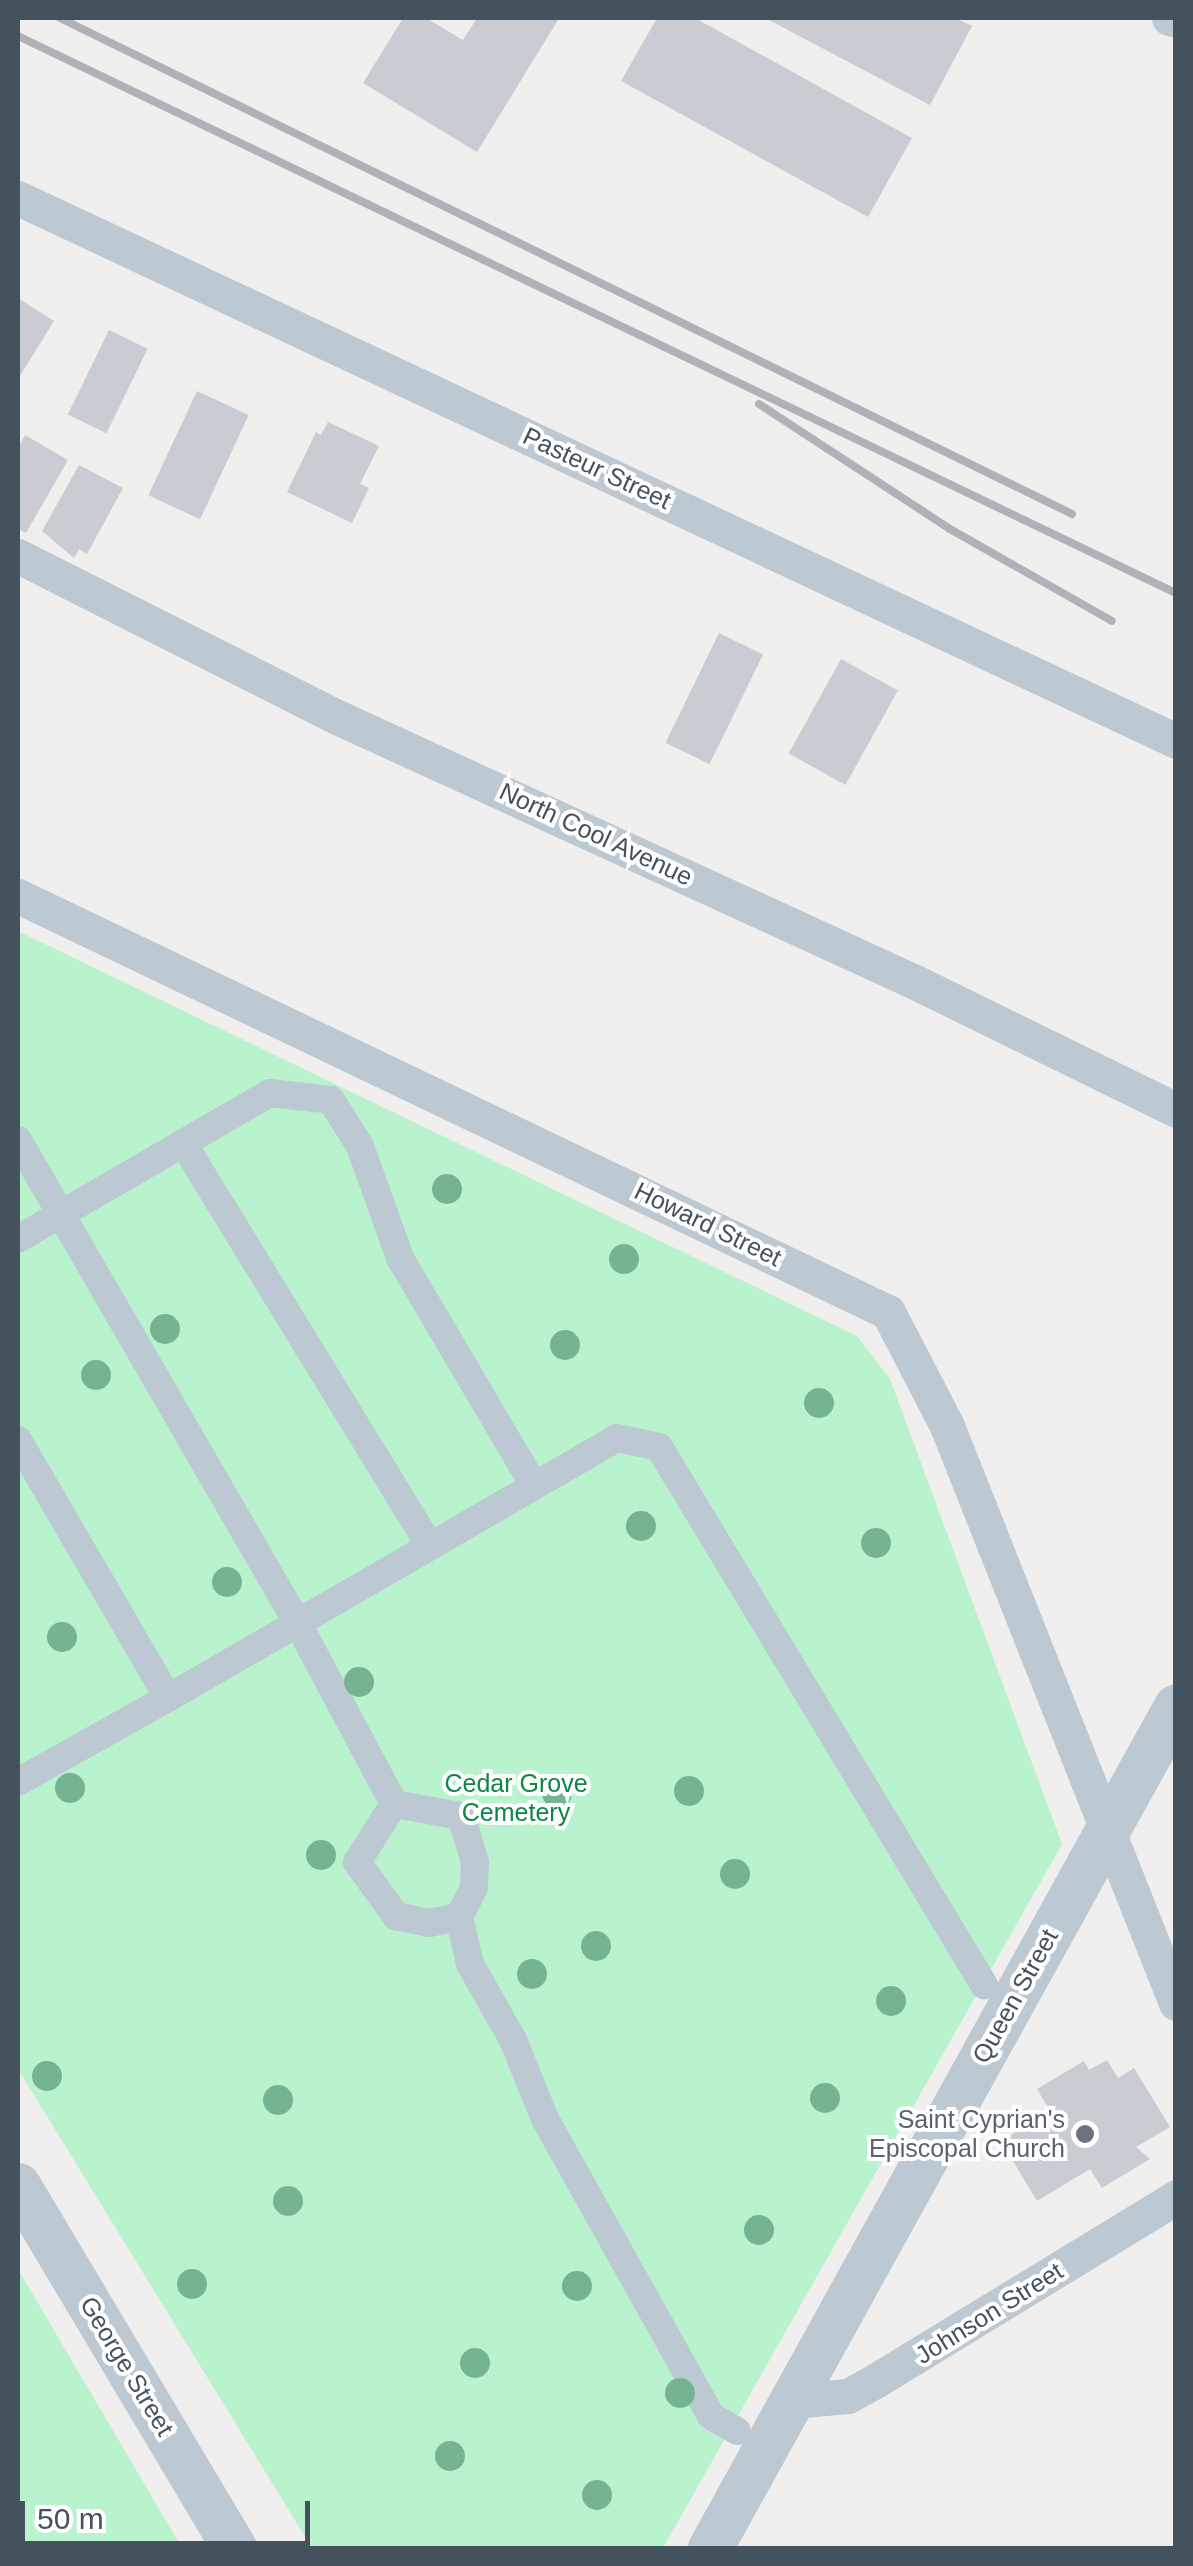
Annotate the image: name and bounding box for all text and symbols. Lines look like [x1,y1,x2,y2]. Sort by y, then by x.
street label: Pasteur Street [518,421,676,515]
street label: North Cool Avenue [494,776,698,892]
street label: Howard Street [630,1175,786,1273]
park label: Cedar Grove Cemetery [444,1769,588,1828]
street label: Queen Street [966,1924,1064,2068]
place label: Saint Cyprian's Episcopal Church [869,2105,1065,2164]
marker: Saint Cyprian's Episcopal Church [1074,2123,1096,2145]
street label: Johnson Street [910,2256,1068,2370]
street label: George Street [74,2291,180,2441]
scale bar [25,2481,315,2543]
text: 50 m [37,2502,104,2535]

